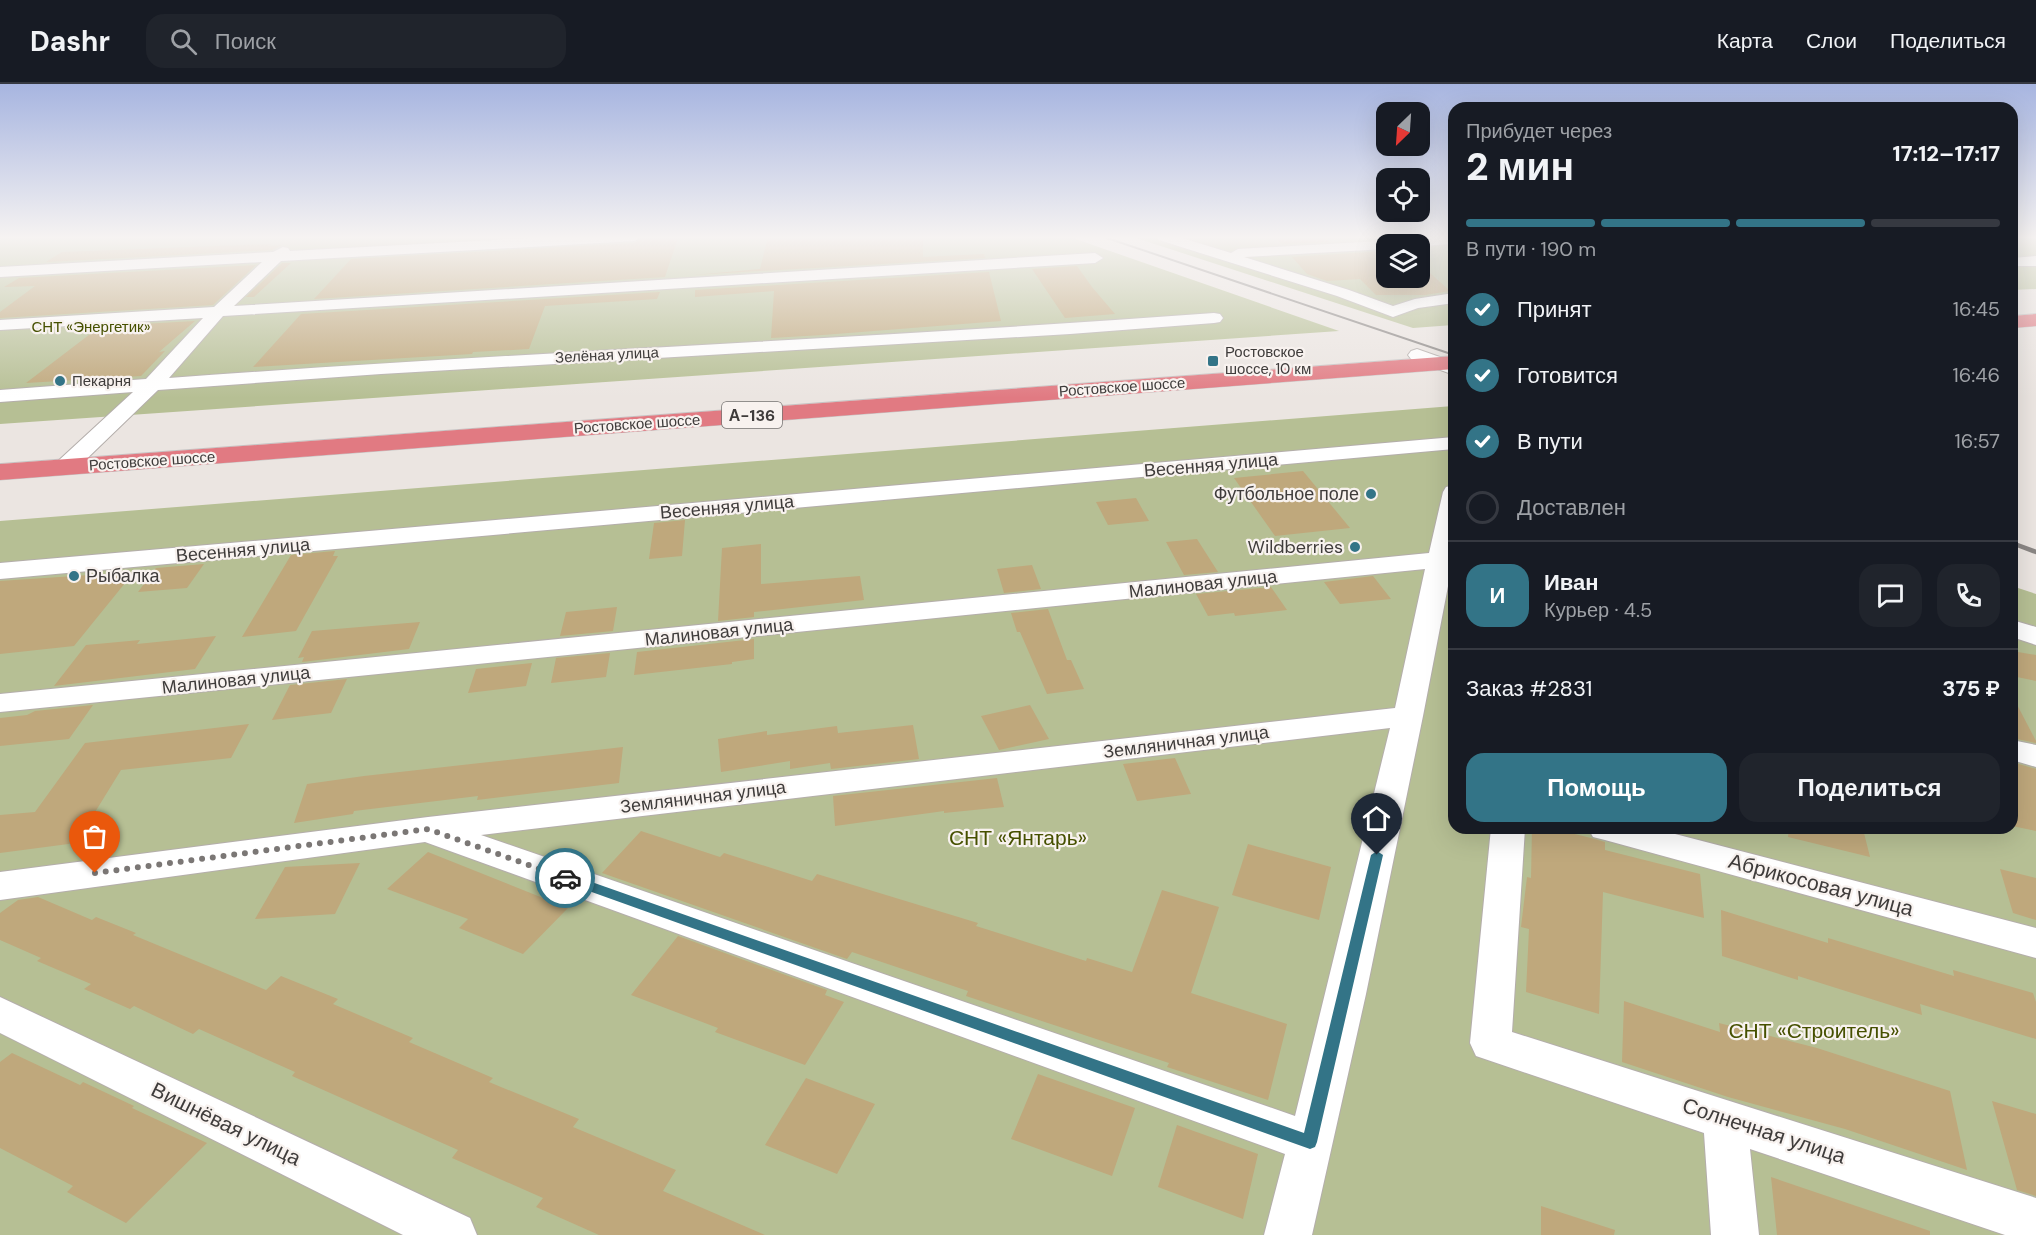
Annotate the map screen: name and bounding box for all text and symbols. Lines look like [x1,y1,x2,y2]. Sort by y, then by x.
search box [146,14,566,68]
text: Dashr [30,23,110,60]
icon: search [167,25,200,58]
text: Поиск [215,27,276,56]
text: Карта [1717,27,1773,55]
text: Слои [1806,27,1857,55]
text: Поделиться [1890,27,2006,55]
north arrow [1376,102,1430,156]
map controls [1376,102,1430,288]
text: Прибудет через [1466,118,1612,144]
text: 17:12–17:17 [1893,139,2000,168]
text: 2 мин [1466,141,1574,192]
button: locate [1376,168,1430,222]
button: layers [1376,234,1430,288]
text: В пути · 190 m [1466,236,1596,262]
icon: check [1466,293,1499,326]
text: Принят [1517,295,1591,324]
text: 16:45 [1953,296,2000,322]
park label: СНТ «Энергетик» [32,317,151,337]
street label: Зелёная улица [555,342,660,368]
place label: Ростовское шоссе, 10 км [1225,342,1311,379]
marker: Ростовское шоссе, 10 км [1206,354,1220,368]
icon: check [1466,359,1499,392]
text: Готовится [1517,361,1618,390]
text: 16:46 [1952,362,2000,388]
place label: Пекарня [72,371,131,391]
street label: Ростовское шоссе [1058,373,1186,401]
marker: Пекарня [53,374,67,388]
road number: А-136 [722,402,782,428]
street label: Ростовское шоссе [573,410,701,438]
icon: check [1466,425,1499,458]
text: В пути [1517,427,1583,456]
text: 16:57 [1955,428,2000,454]
street label: Ростовское шоссе [88,447,216,475]
street label: Весенняя улица [1143,447,1280,483]
place label: Футбольное поле [1214,482,1359,506]
marker: Футбольное поле [1364,487,1378,501]
street label: Весенняя улица [659,489,796,525]
text: Доставлен [1517,493,1626,522]
street label: Весенняя улица [175,532,312,568]
place label: Wildberries [1248,535,1343,559]
marker: Wildberries [1348,540,1362,554]
place label: Рыбалка [86,564,161,588]
street label: Малиновая улица [1128,564,1279,604]
button: chat [1859,564,1922,627]
button: phone [1937,564,2000,627]
text: Иван [1544,568,1599,597]
marker: Рыбалка [67,569,81,583]
text: И [1490,581,1505,610]
text: Курьер · 4.5 [1544,597,1652,623]
street label: Малиновая улица [644,612,795,652]
street label: Малиновая улица [161,660,312,700]
text: Заказ #2831 [1466,674,1592,703]
text: 375 ₽ [1942,674,2000,703]
street label: Земляничная улица [1102,720,1271,764]
button: Помощь [1466,753,1727,822]
button: Поделиться [1739,753,2000,822]
street label: Земляничная улица [619,775,788,819]
pin [1351,793,1402,855]
icon: home [1360,802,1393,835]
pin [69,811,120,873]
icon: bag [78,820,111,853]
park label: СНТ «Янтарь» [949,824,1087,852]
street label: Абрикосовая улица [1725,847,1917,923]
courier [535,848,595,908]
icon: car [549,862,582,895]
park label: СНТ «Строитель» [1728,1017,1900,1045]
street label: Вишнёвая улица [147,1076,306,1172]
street label: Солнечная улица [1679,1091,1850,1171]

